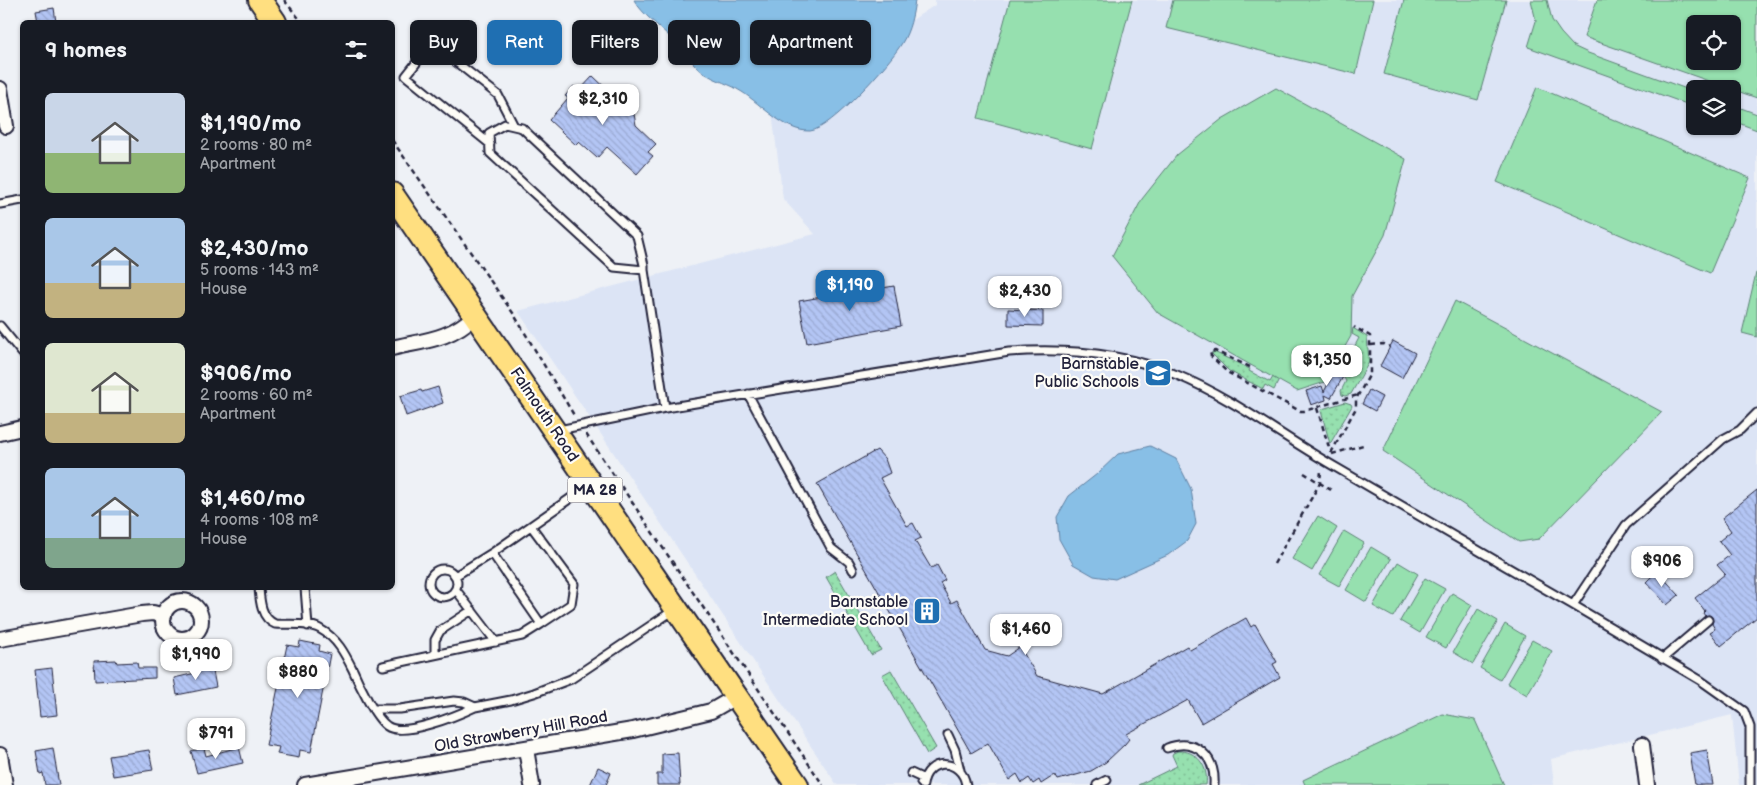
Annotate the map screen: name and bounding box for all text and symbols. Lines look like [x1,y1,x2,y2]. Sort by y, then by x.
map controls [1686,15,1741,135]
button: locate [1686,15,1741,70]
chip: Buy [410,20,477,65]
chip: Rent [487,20,562,65]
chip: Filters [572,20,658,65]
chip: New [668,20,740,65]
chip: Apartment [750,20,871,65]
icon: filters [342,36,370,64]
text: 9 homes [45,38,127,63]
button: layers [1686,80,1741,135]
pin: $2,310 [562,84,644,126]
text: $2,310 [578,90,628,109]
text: $1,190/mo [200,111,301,136]
icon: home [85,113,145,173]
text: 2 rooms · 80 m² [200,136,312,155]
text: Apartment [200,155,276,174]
text: $2,430/mo [200,236,309,261]
icon: home [85,238,145,298]
text: 5 rooms · 143 m² [200,261,319,280]
pin: $1,190 [809,270,891,312]
text: $1,190 [827,276,873,295]
pin: $2,430 [984,276,1066,318]
text: House [200,280,247,299]
text: $2,430 [999,282,1051,301]
pin: $1,350 [1286,344,1368,387]
text: $1,350 [1302,351,1352,370]
place label: Barnstable Public Schools [1034,355,1140,392]
school or university icon: Barnstable Public Schools [1143,358,1173,388]
text: $906/mo [200,361,292,386]
icon: home [85,363,145,423]
street label: Falmouth Road [505,364,583,466]
text: 2 rooms · 60 m² [200,386,313,405]
text: Apartment [200,405,276,424]
road number: MA 28 [568,478,622,502]
text: $1,460/mo [200,486,305,511]
icon: home [85,488,145,548]
text: 4 rooms · 108 m² [200,511,319,530]
text: House [200,530,247,549]
pin: $906 [1632,546,1692,588]
text: $906 [1642,552,1682,571]
place label: Barnstable Intermediate School [763,593,909,630]
building icon: Barnstable Intermediate School [912,596,942,626]
pin: $1,460 [985,614,1067,656]
text: $1,460 [1001,620,1051,639]
pin: $1,990 [155,638,237,681]
text: $1,990 [171,645,221,664]
pin: $880 [268,656,328,699]
text: $880 [278,663,318,682]
street label: Old Strawberry Hill Road [433,707,609,757]
pin: $791 [186,718,246,760]
text: $791 [198,724,234,743]

